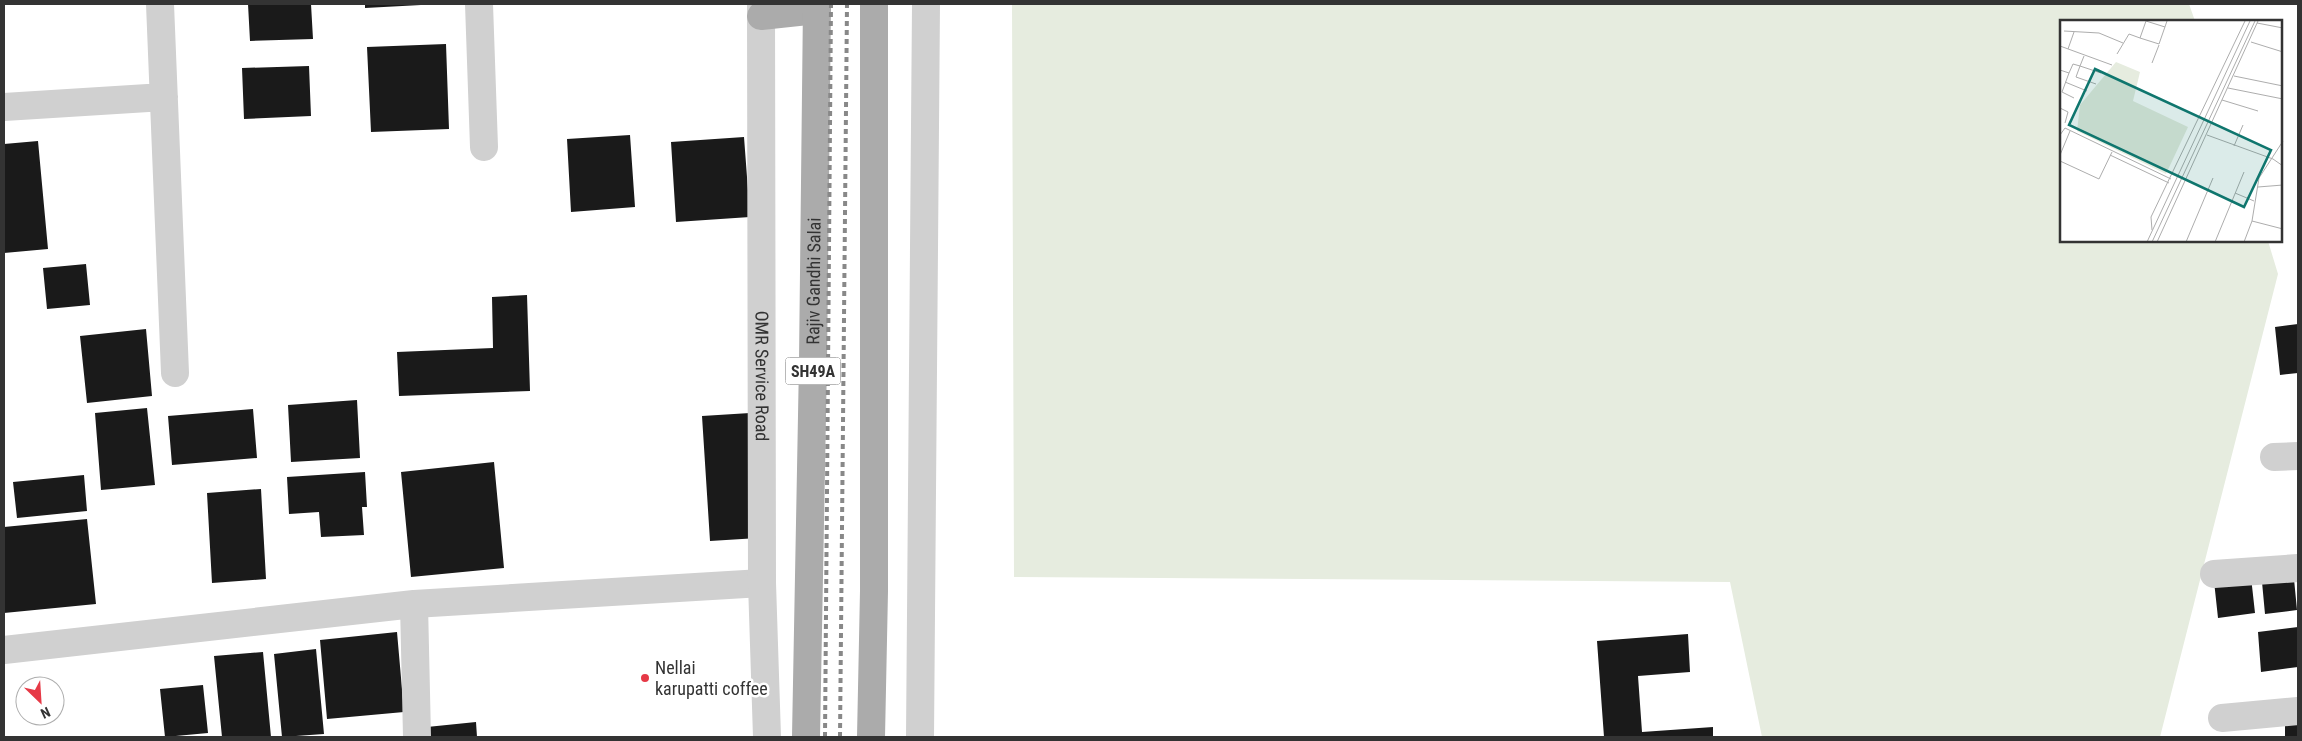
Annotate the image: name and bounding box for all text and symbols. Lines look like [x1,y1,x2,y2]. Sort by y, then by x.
inset map [2060,20,2282,242]
street label: Rajiv Gandhi Salai [802,217,825,345]
street label: OMR Service Road [752,311,773,441]
road number: SH49A [786,358,840,384]
place label: Nellai karupatti coffee [655,657,768,699]
marker: Nellai karupatti coffee [639,672,651,684]
north arrow [15,676,65,726]
text: N [38,704,53,722]

